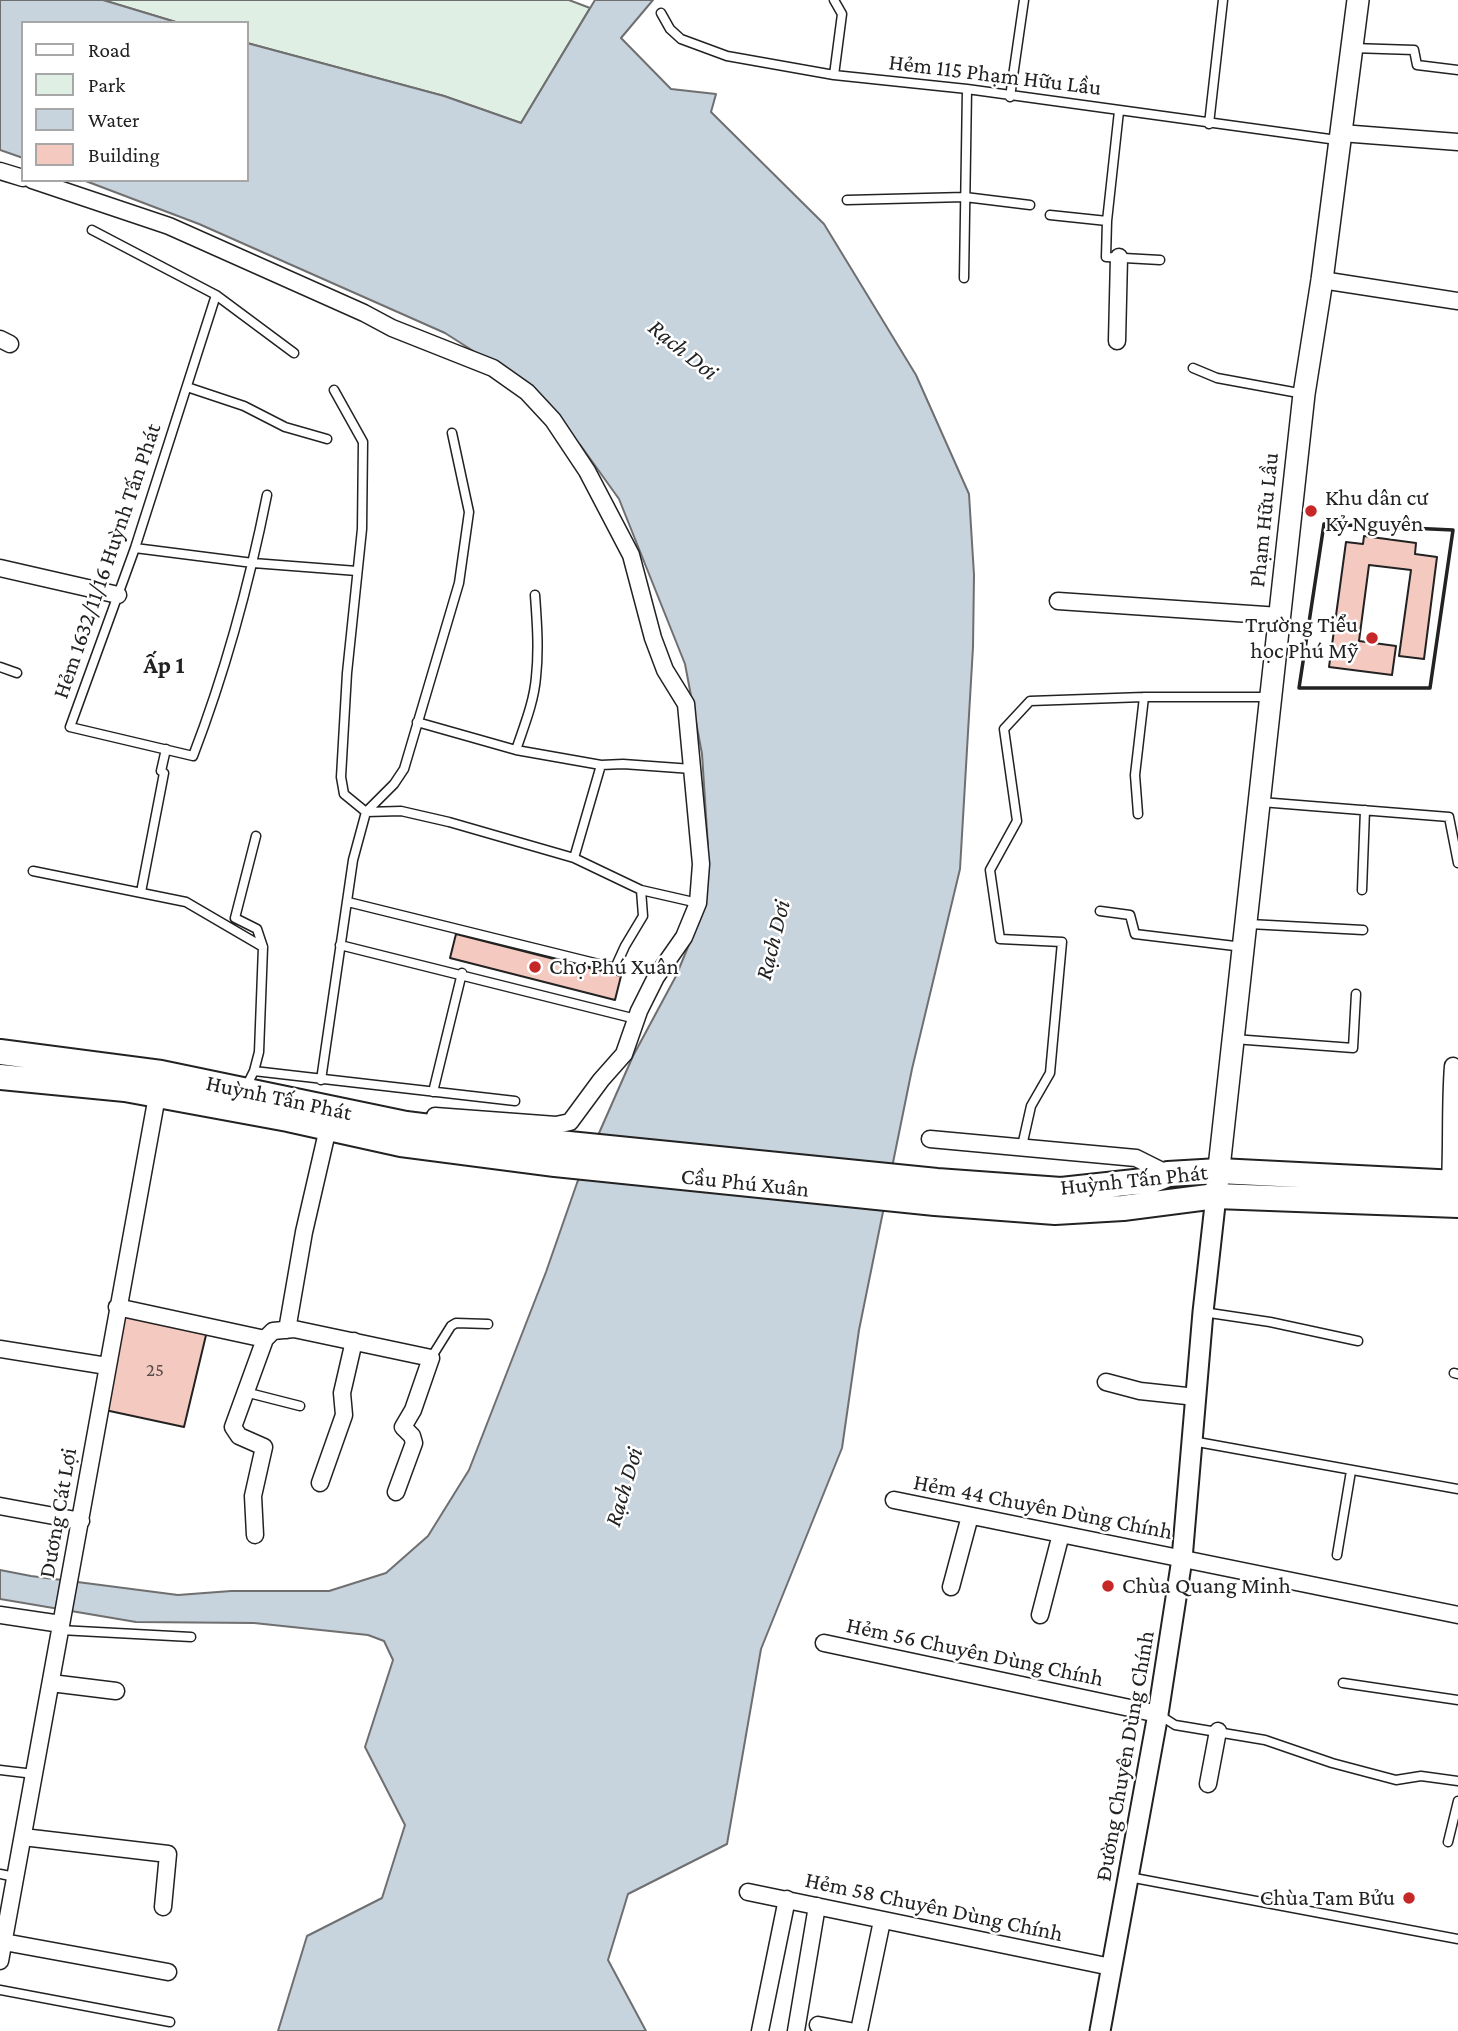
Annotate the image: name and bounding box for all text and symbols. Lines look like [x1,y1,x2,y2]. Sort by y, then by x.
legend [21,21,248,182]
text: Road [88,38,131,62]
street label: Hẻm 115 Phạm Hữu Lầu [887,48,1103,102]
text: Park [88,73,125,97]
text: Water [88,108,140,132]
text: Building [88,143,160,167]
water label: Rạch Dơi [642,313,724,387]
street label: Hẻm 1632/11/16 Huỳnh Tấn Phát [47,420,167,702]
street label: Phạm Hữu Lầu [1243,451,1285,589]
place label: Khu dân cư Kỷ Nguyên [1325,484,1428,538]
marker: Khu dân cư Kỷ Nguyên [1303,503,1319,519]
place label: Trường Tiểu học Phú Mỹ [1245,611,1358,665]
marker: Trường Tiểu học Phú Mỹ [1364,630,1380,646]
district label: Ấp 1 [143,652,185,680]
water label: Rạch Dơi [749,897,797,983]
place label: Chợ Phú Xuân [549,953,679,981]
marker: Chợ Phú Xuân [527,959,543,975]
street label: Huỳnh Tấn Phát [204,1069,354,1127]
street label: Huỳnh Tấn Phát [1059,1159,1209,1201]
street label: Cầu Phú Xuân [679,1163,811,1203]
house number: 25 [146,1359,164,1381]
water label: Rạch Dơi [598,1444,650,1530]
street label: Dương Cát Lợi [33,1446,83,1580]
street label: Hẻm 44 Chuyên Dùng Chính [911,1468,1175,1546]
place label: Chùa Quang Minh [1122,1572,1291,1600]
marker: Chùa Quang Minh [1100,1578,1116,1594]
street label: Hẻm 56 Chuyên Dùng Chính [844,1611,1106,1693]
street label: Đường Chuyên Dùng Chính [1089,1629,1161,1883]
street label: Hẻm 58 Chuyên Dùng Chính [803,1866,1065,1948]
place label: Chùa Tam Bửu [1260,1884,1395,1912]
marker: Chùa Tam Bửu [1401,1890,1417,1906]

